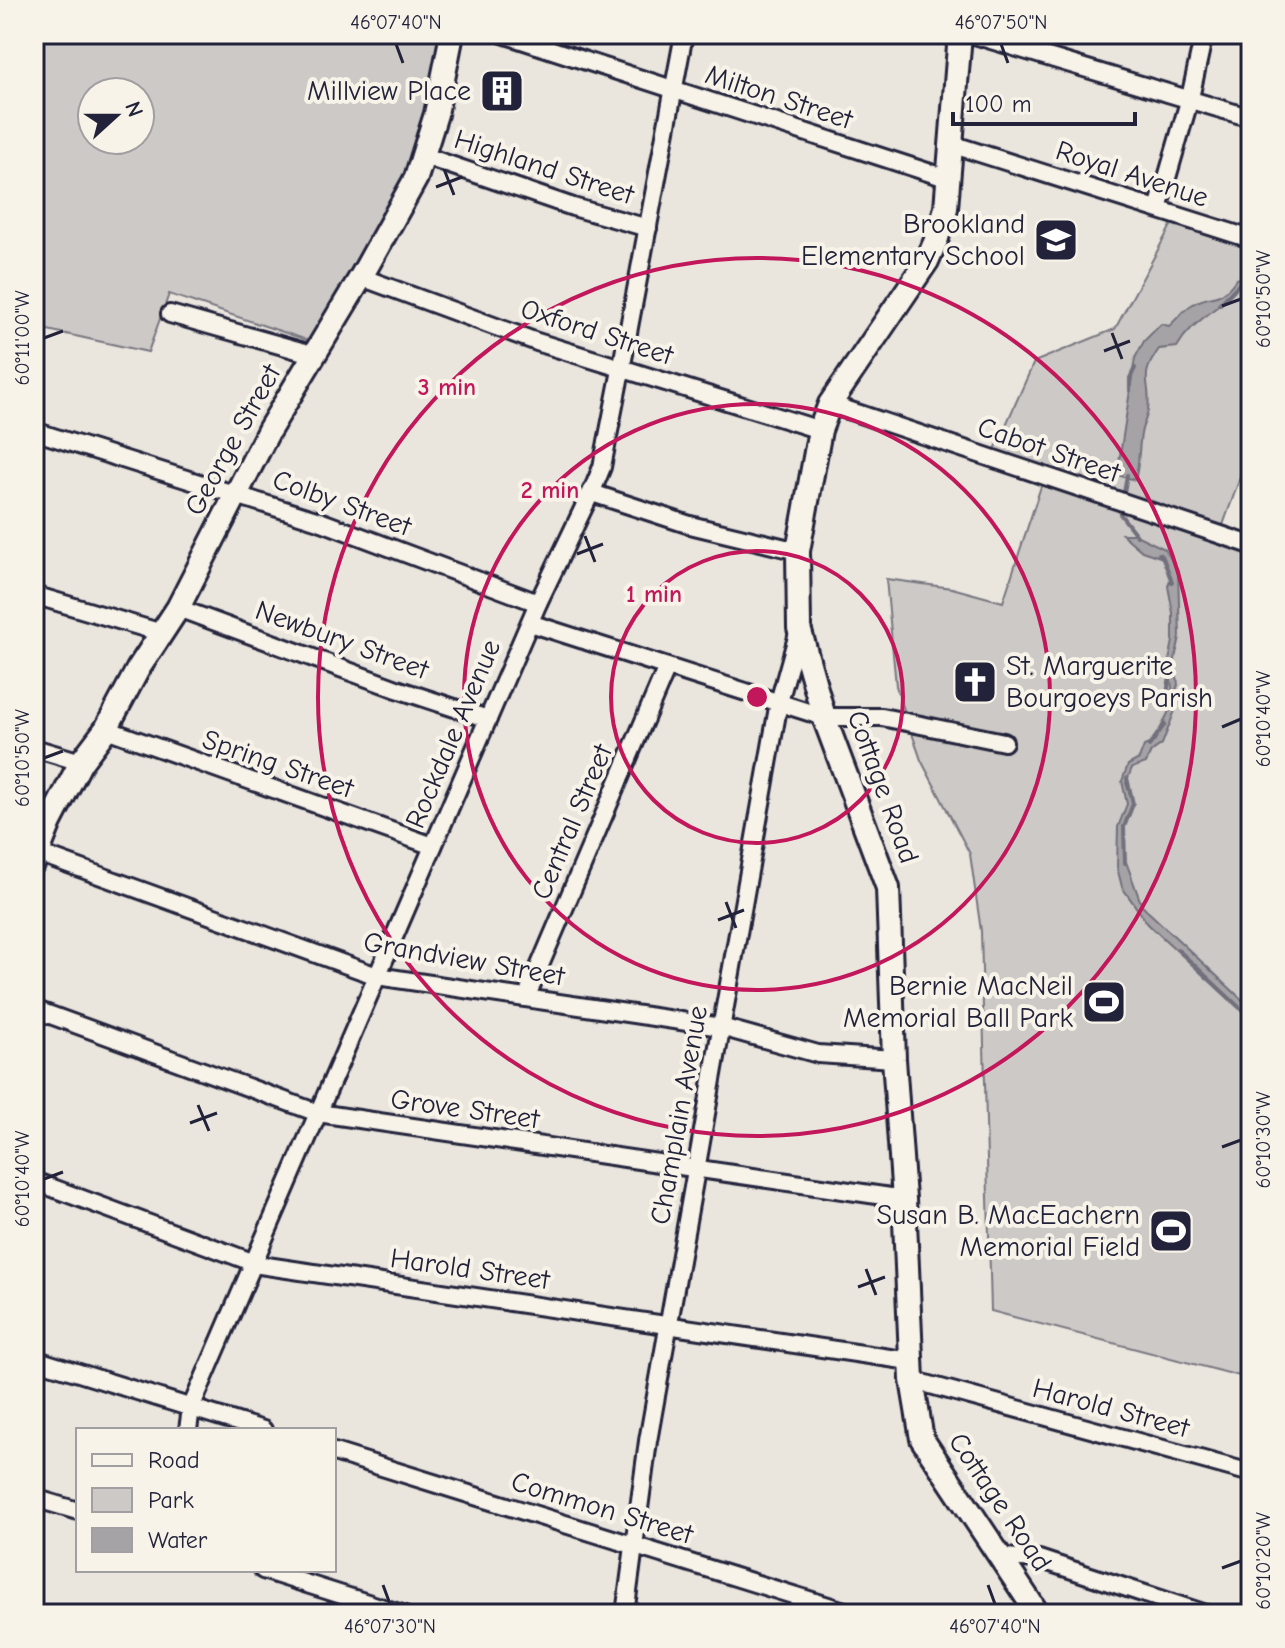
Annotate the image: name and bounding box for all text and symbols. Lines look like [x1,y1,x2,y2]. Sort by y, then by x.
text: 46°07'40"N [350,11,442,34]
text: 46°07'50"N [955,11,1047,34]
street label: Milton Street [701,58,858,136]
building icon: Millview Place [478,67,526,115]
place label: Millview Place [307,75,471,107]
north arrow [76,76,156,156]
scale bar [953,76,1135,126]
text: 100 m [965,90,1032,118]
text: N [119,98,148,121]
street label: Highland Street [450,123,639,211]
street label: Royal Avenue [1052,134,1212,214]
place label: Brookland Elementary School [801,208,1025,272]
school or university icon: Brookland Elementary School [1032,216,1080,264]
text: 60°10'50"W [1252,249,1275,348]
text: 60°11'00"W [11,290,34,385]
street label: Oxford Street [517,292,678,372]
street label: George Street [178,358,288,521]
text: 3 min [418,373,476,401]
street label: Cabot Street [974,411,1125,490]
street label: Colby Street [268,463,417,543]
text: 2 min [521,476,579,504]
text: 1 min [626,580,682,608]
street label: Newbury Street [251,594,434,686]
street label: Rockdale Avenue [399,635,507,833]
place label: St. Marguerite Bourgoeys Parish [1006,650,1213,714]
church icon: St. Marguerite Bourgoeys Parish [951,658,999,706]
text: 60°10'40"W [1252,670,1275,767]
centre of rings [743,683,771,711]
street label: Cottage Road [841,706,925,868]
text: 60°10'50"W [11,708,34,807]
street label: Spring Street [198,723,359,805]
street label: Central Street [525,739,619,904]
street label: Grandview Street [361,926,568,993]
place label: Bernie MacNeil Memorial Ball Park [843,970,1073,1034]
sports icon: Bernie MacNeil Memorial Ball Park [1080,978,1128,1026]
street label: Champlain Avenue [644,1003,714,1227]
street label: Grove Street [389,1083,542,1135]
text: 60°10'30"W [1252,1091,1275,1189]
text: 60°10'40"W [11,1130,34,1227]
place label: Susan B. MacEachern Memorial Field [877,1199,1140,1263]
sports icon: Susan B. MacEachern Memorial Field [1147,1207,1195,1255]
street label: Harold Street [388,1242,553,1296]
street label: Harold Street [1029,1372,1194,1444]
street label: Cottage Road [942,1427,1058,1577]
legend [76,1428,336,1572]
text: Road [148,1446,200,1474]
street label: Common Street [507,1465,698,1551]
text: Park [148,1486,194,1514]
text: 60°10'20"W [1252,1512,1275,1610]
text: Water [148,1526,208,1554]
text: 46°07'30"N [344,1615,436,1638]
text: 46°07'40"N [949,1615,1041,1638]

